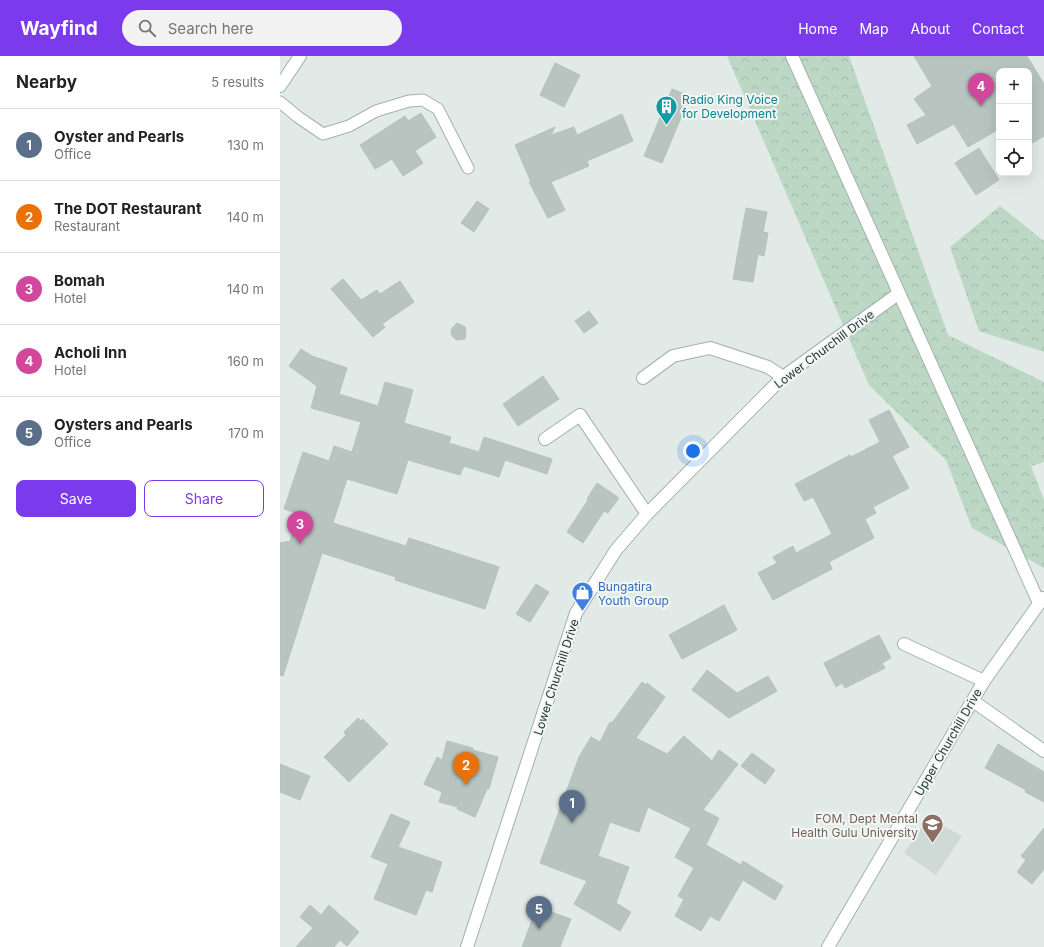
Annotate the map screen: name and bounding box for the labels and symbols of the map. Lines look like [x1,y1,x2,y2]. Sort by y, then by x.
pin: 4 [968,73,994,106]
place label: Radio King Voice for Development [682,92,778,121]
building icon: Radio King Voice for Development [654,93,680,126]
street label: Lower Churchill Drive [771,306,877,392]
your location [683,441,703,461]
pin: 3 [287,511,313,544]
place label: Bungatira Youth Group [598,579,669,608]
shop icon: Bungatira Youth Group [569,580,595,613]
street label: Lower Churchill Drive [530,617,582,737]
street label: Upper Churchill Drive [911,686,985,798]
pin: 2 [453,752,479,785]
pin: 1 [559,790,585,823]
place label: FOM, Dept Mental Health Gulu University [791,811,918,840]
school or university icon: FOM, Dept Mental Health Gulu University [920,812,946,845]
pin: 5 [526,896,552,929]

